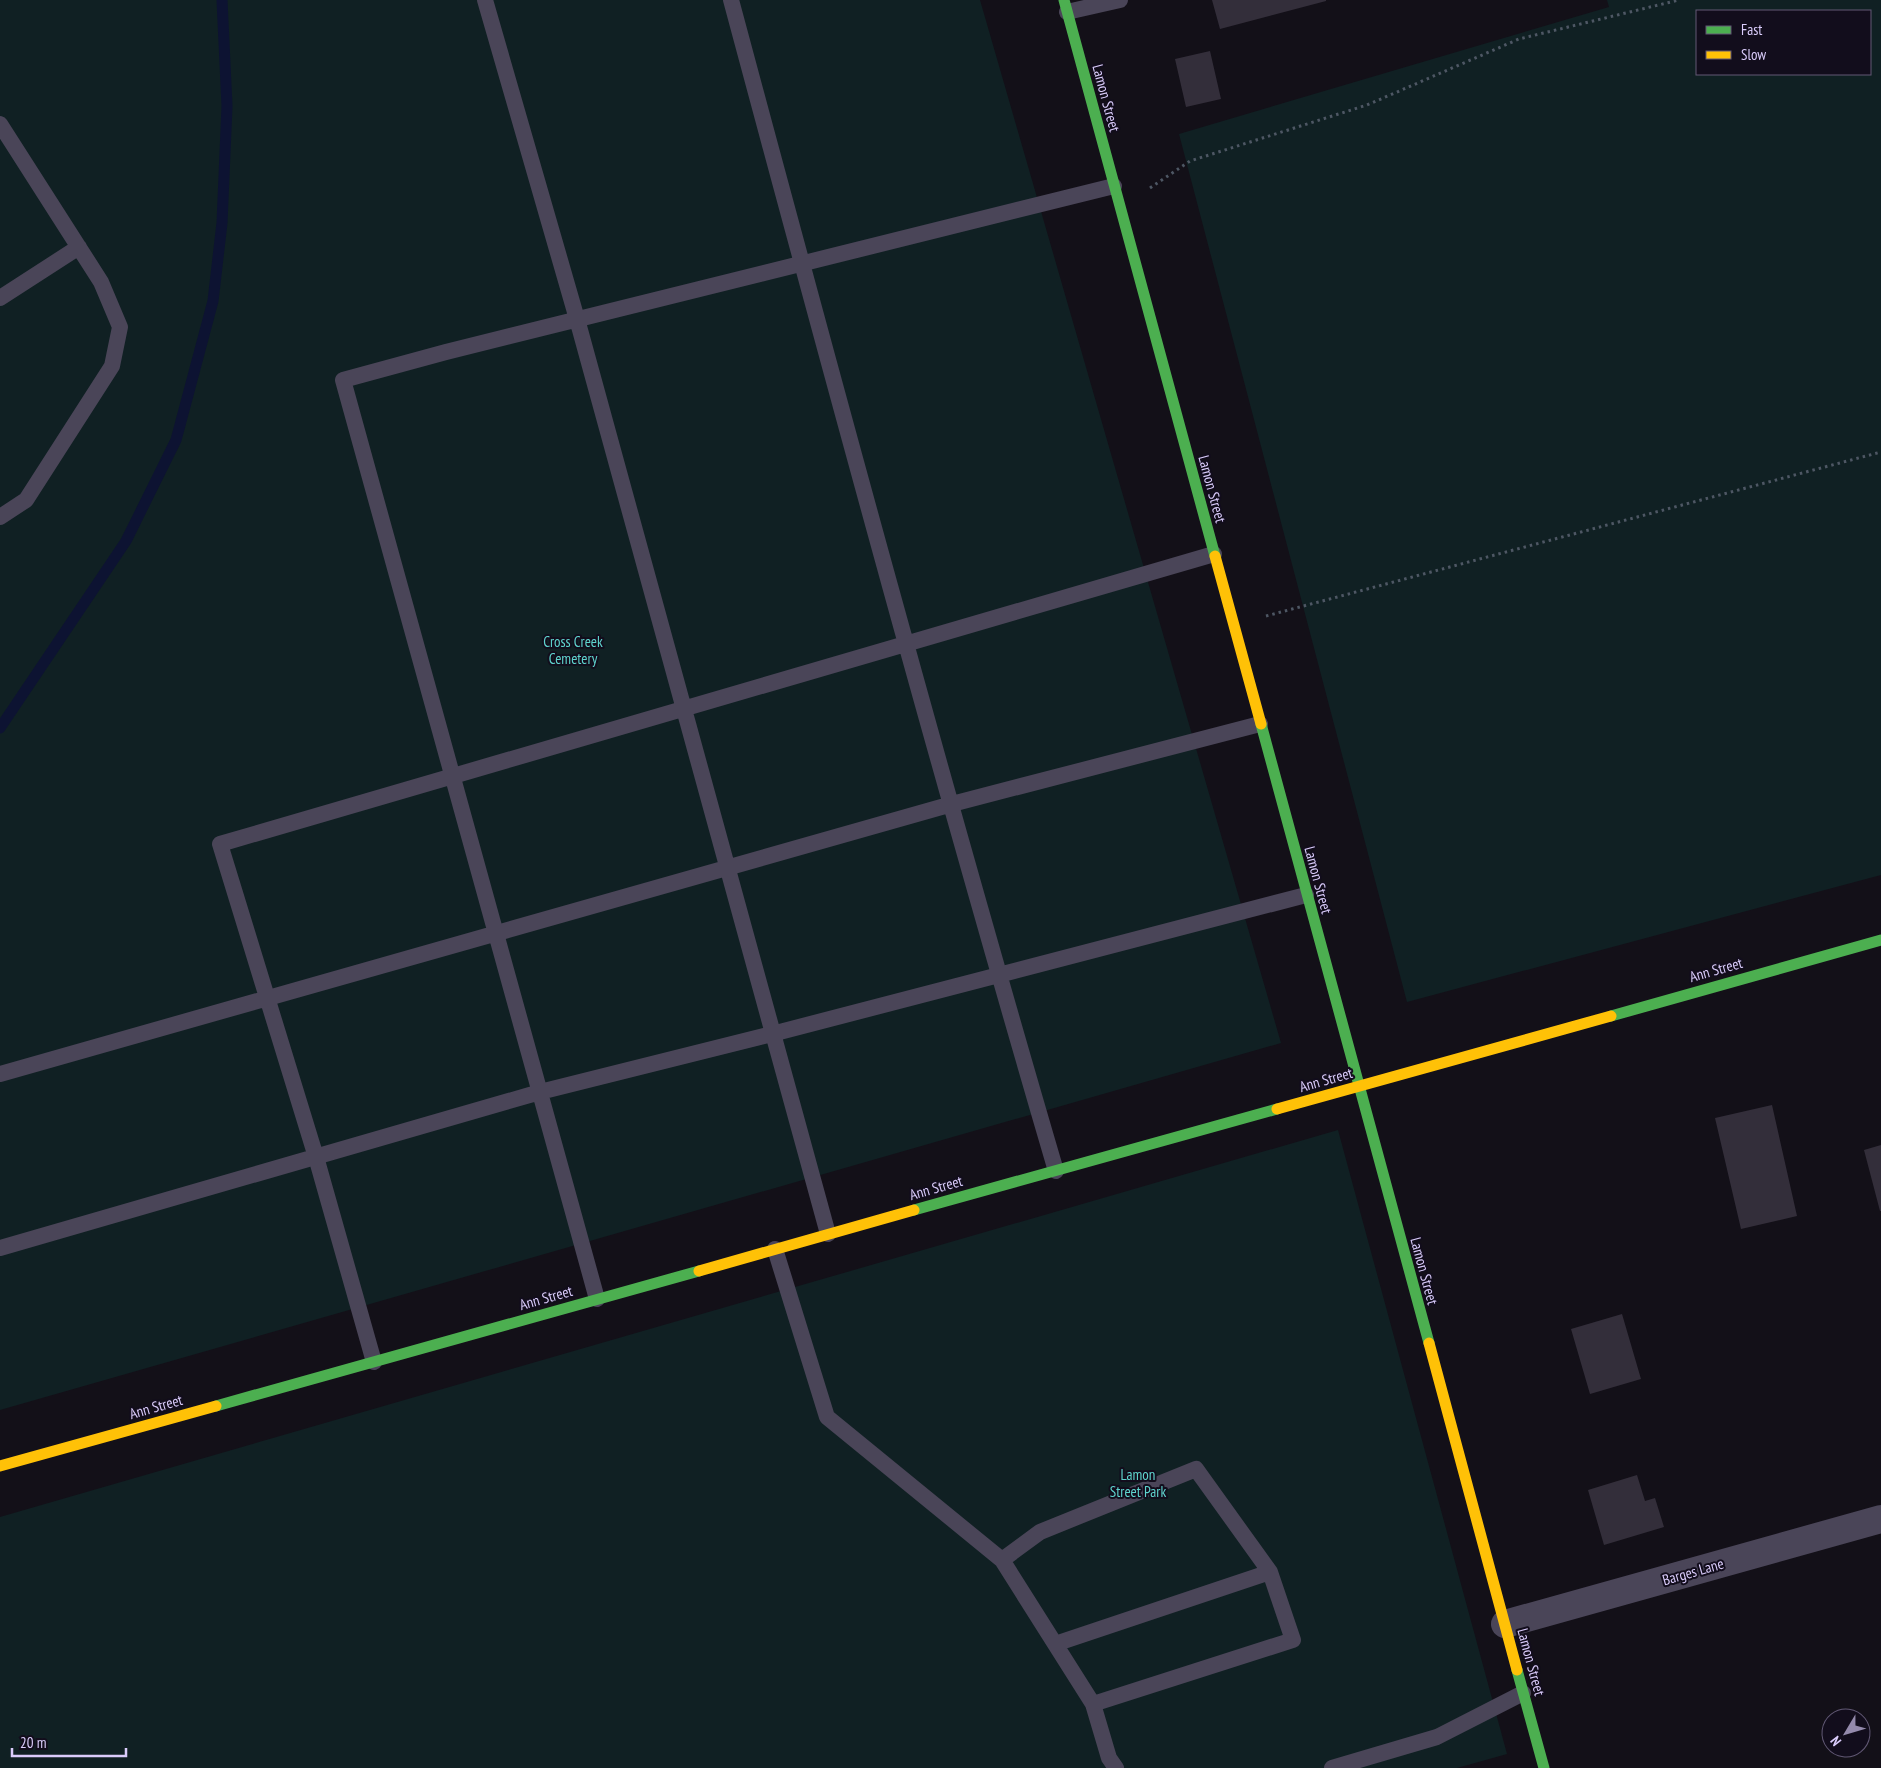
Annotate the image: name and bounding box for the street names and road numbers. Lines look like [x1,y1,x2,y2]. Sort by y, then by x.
street label: Lamon Street [1088,62,1125,134]
street label: Lamon Street [1194,453,1231,525]
street label: Lamon Street [1300,844,1337,916]
street label: Ann Street [1687,953,1745,986]
street label: Ann Street [1297,1063,1355,1096]
street label: Ann Street [907,1171,965,1204]
street label: Lamon Street [1406,1235,1443,1307]
street label: Ann Street [517,1281,575,1314]
street label: Ann Street [127,1390,185,1423]
street label: Barges Lane [1660,1554,1726,1589]
street label: Lamon Street [1513,1626,1550,1698]

